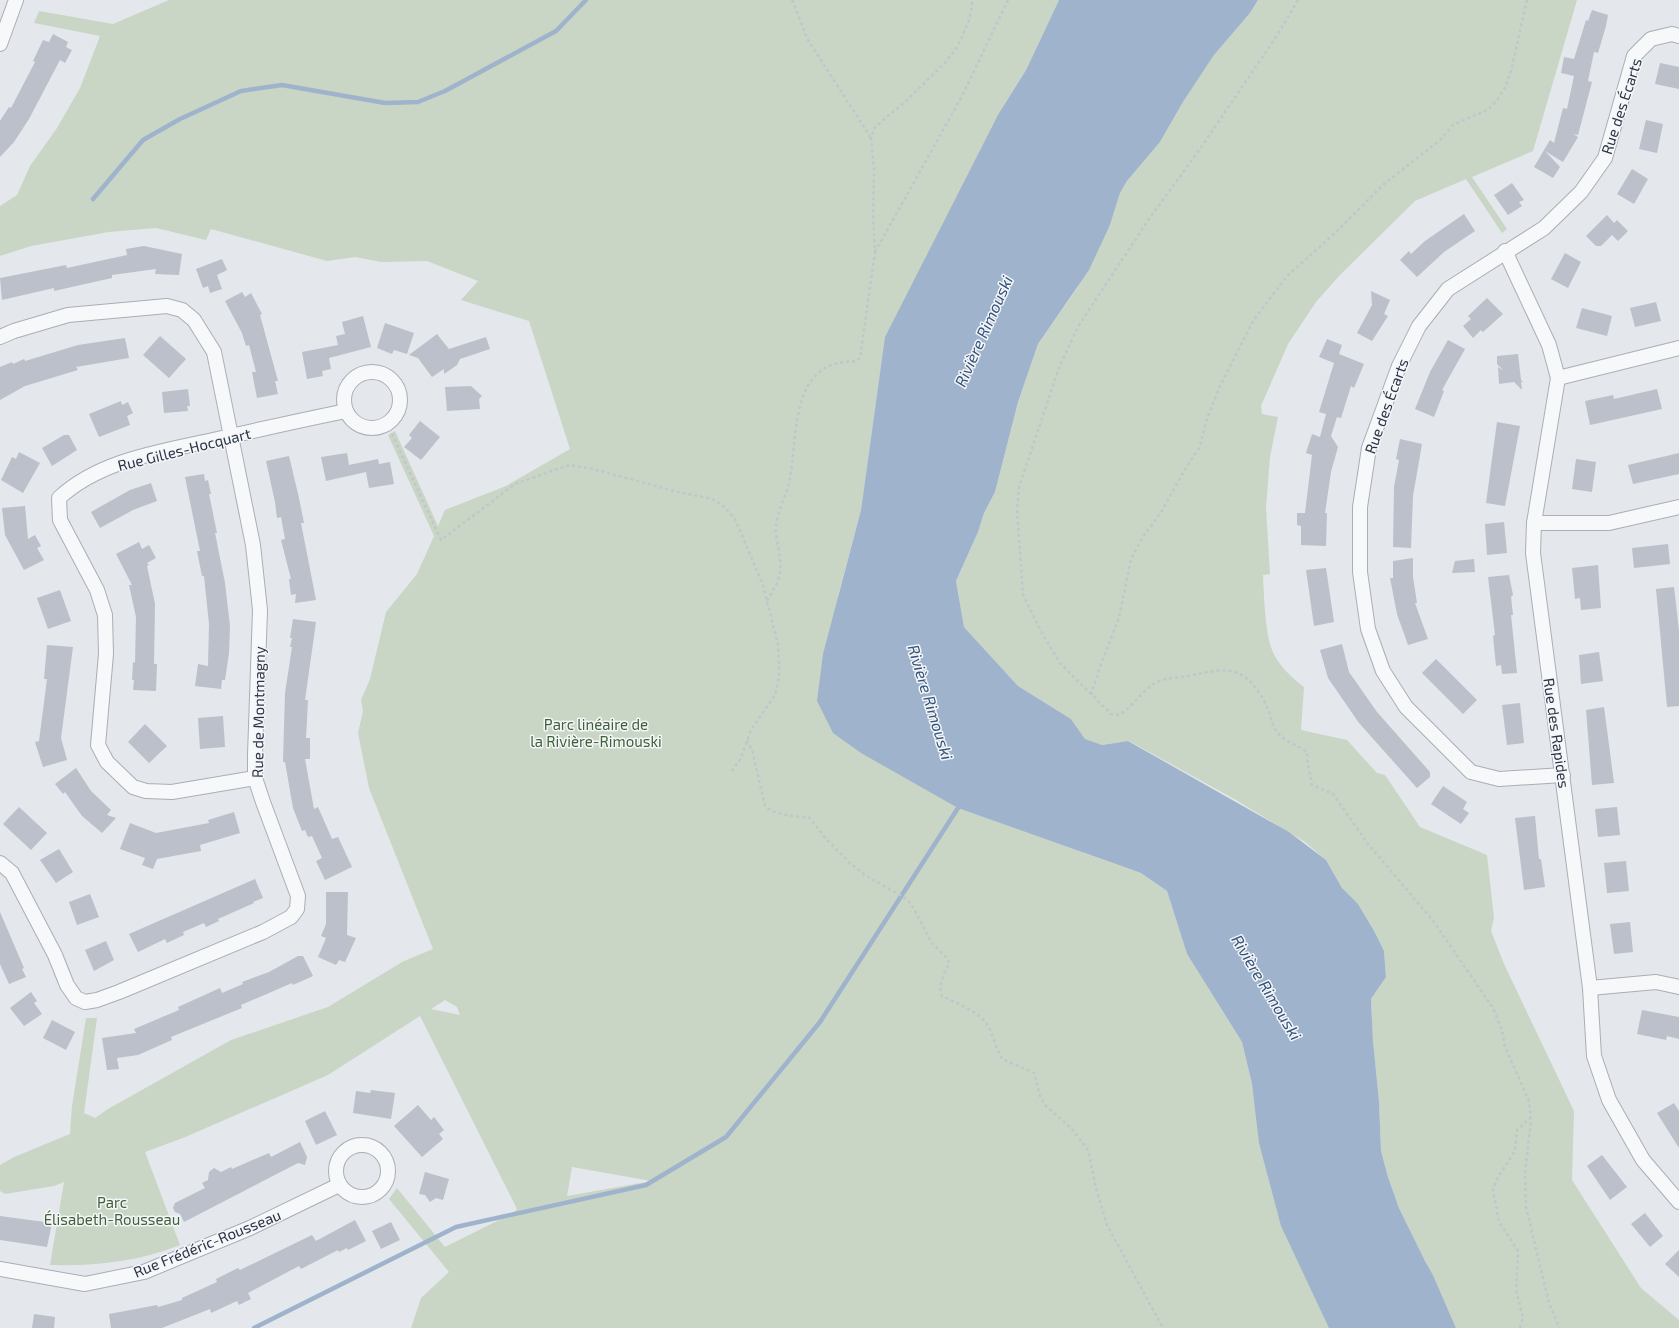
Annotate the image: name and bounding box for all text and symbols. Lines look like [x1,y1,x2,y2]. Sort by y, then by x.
street label: Rue des Écarts [1597,56,1645,156]
water label: Rivière Rimouski [950,273,1016,389]
street label: Rue des Écarts [1360,356,1412,456]
street label: Rue Gilles-Hocquart [116,424,253,474]
water label: Rivière Rimouski [904,642,958,762]
street label: Rue de Montmagny [248,646,268,778]
street label: Rue des Rapides [1540,677,1574,789]
park label: Parc linéaire de la Rivière-Rimouski [530,715,662,750]
water label: Rivière Rimouski [1228,931,1306,1043]
park label: Parc Élisabeth-Rousseau [44,1193,180,1228]
street label: Rue Frédéric-Rousseau [131,1205,283,1281]

